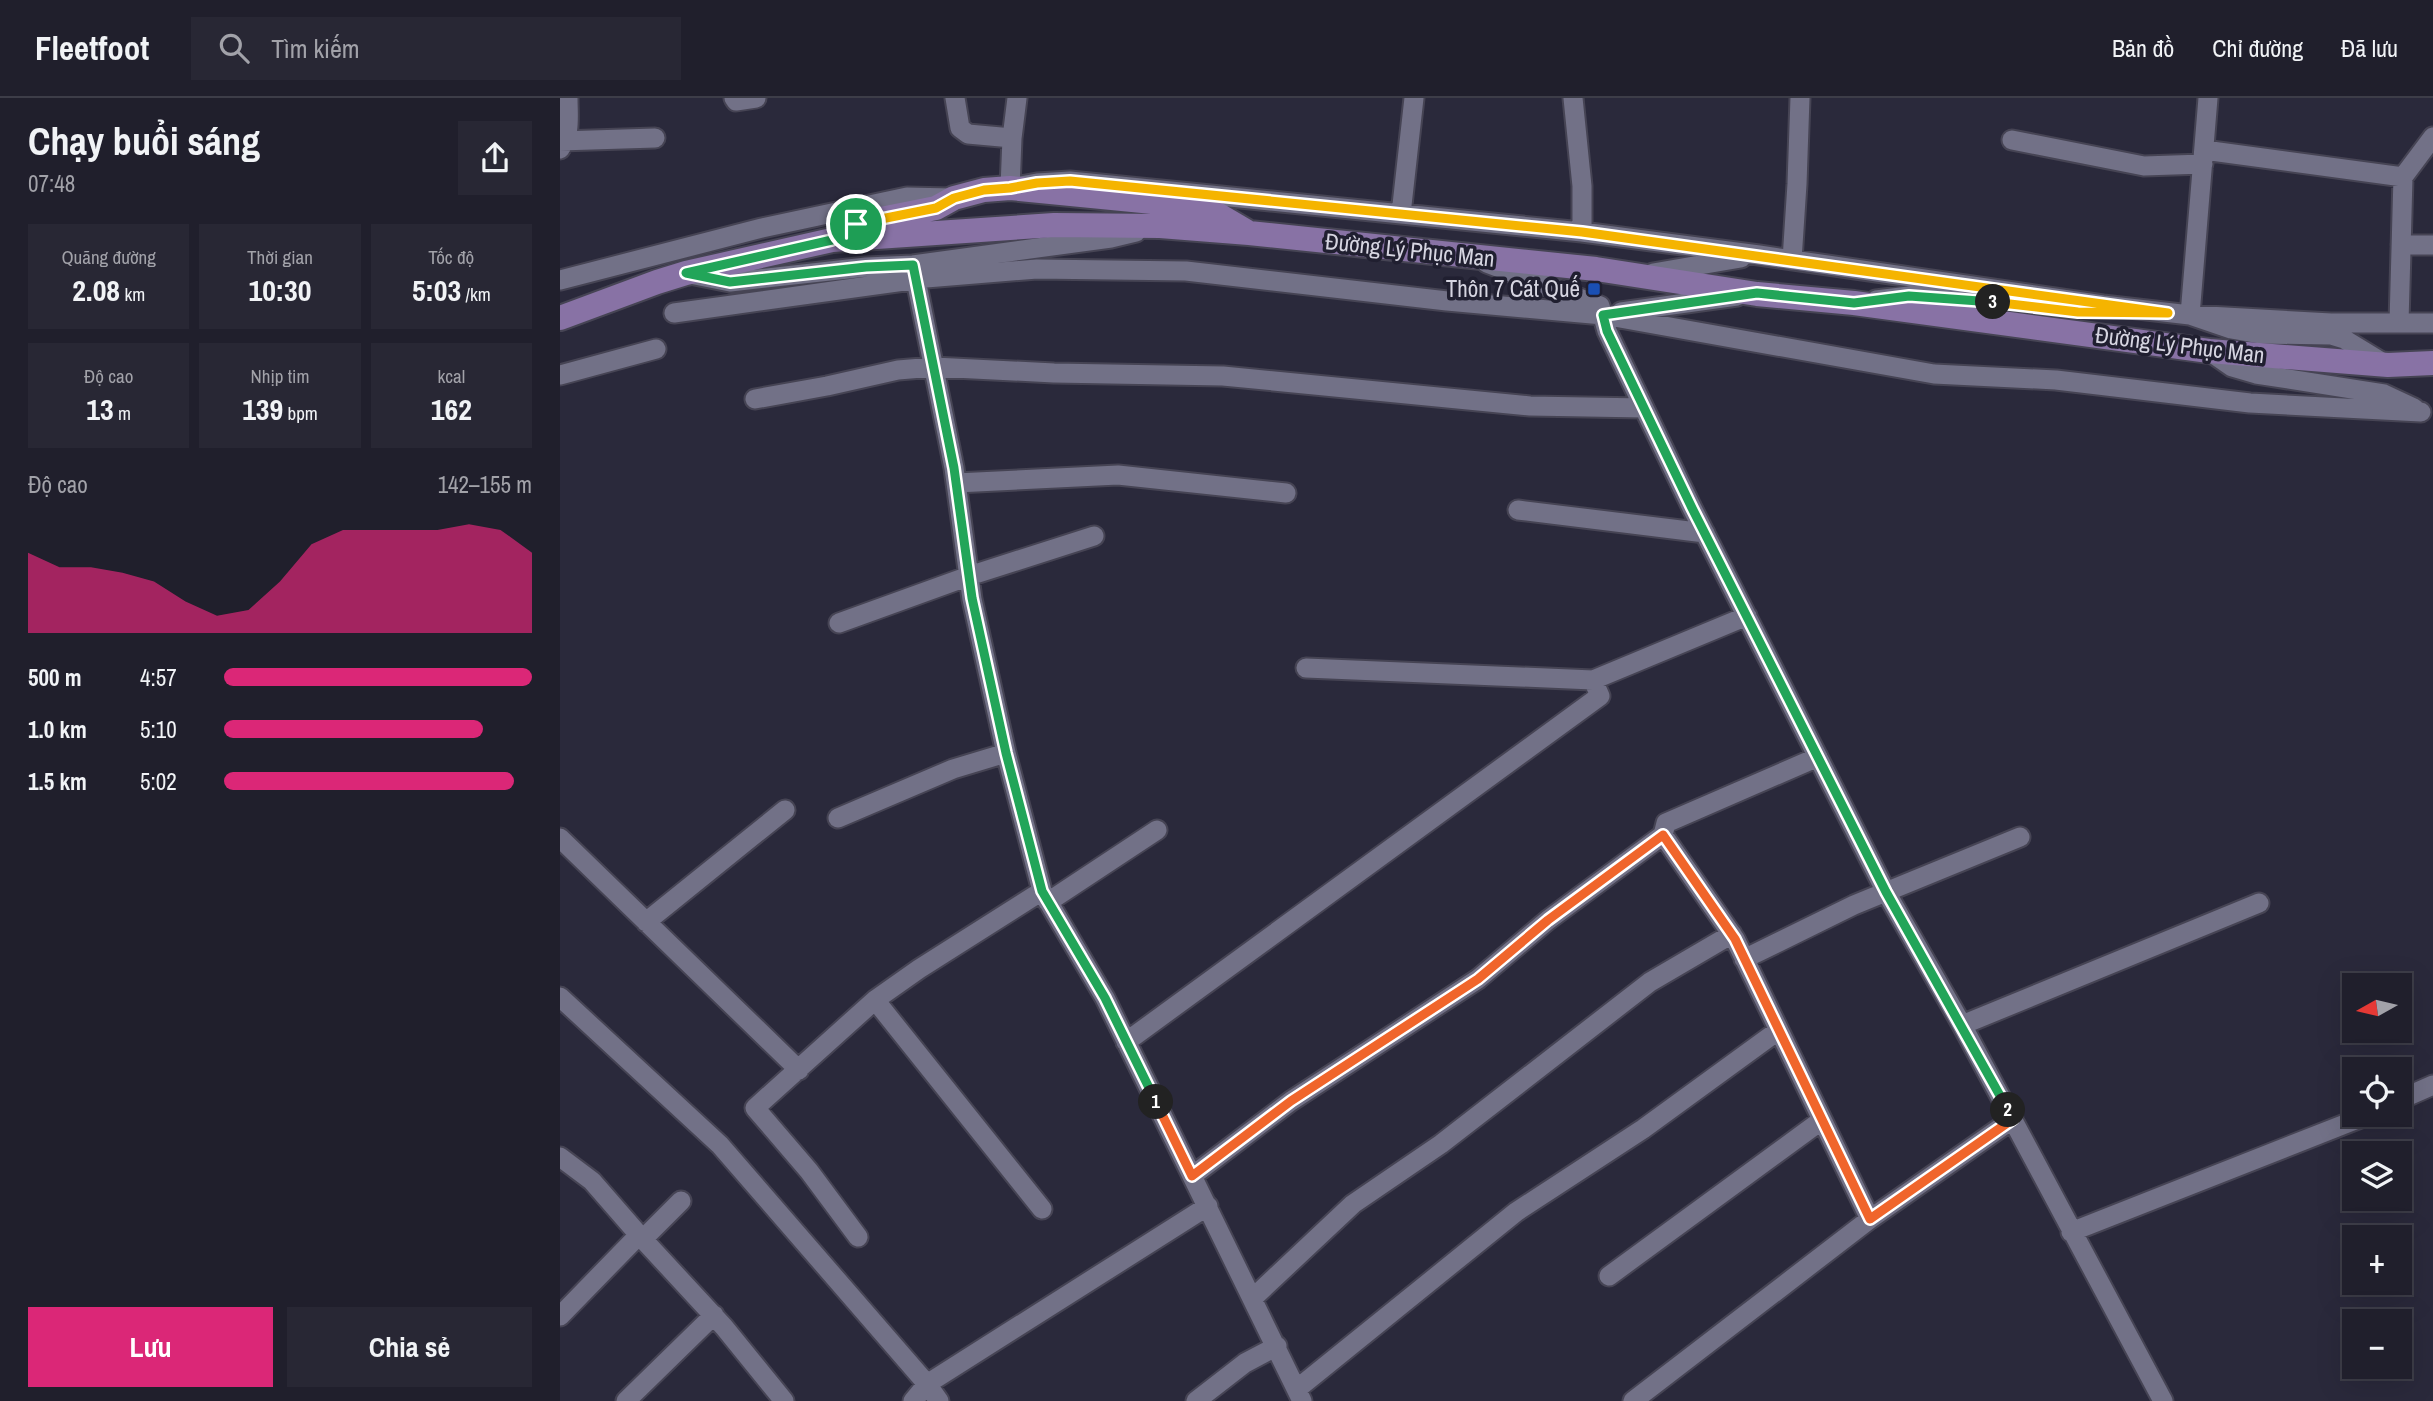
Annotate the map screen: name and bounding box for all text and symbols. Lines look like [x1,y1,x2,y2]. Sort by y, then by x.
search box [191,17,681,80]
text: Fleetfoot [35,26,149,70]
icon: search [215,29,253,67]
text: Tìm kiếm [271,31,360,66]
text: Bản đồ [2112,32,2174,64]
text: Chỉ đường [2212,32,2303,64]
text: Đã lưu [2341,32,2398,64]
text: Chạy buổi sáng [28,116,260,167]
button: share [458,121,532,195]
text: 07:48 [28,168,75,199]
pin [826,194,886,254]
icon: arrive [837,205,875,243]
street label: Đường Lý Phục Man [1324,225,1496,274]
text: Quãng đường [61,244,156,270]
text: Thời gian [247,244,313,270]
text: Tốc độ [428,244,474,270]
text: 2.08 [72,270,120,310]
text: 10:30 [249,270,311,310]
text: 5:03 [412,270,461,310]
place label: Thôn 7 Cát Quế [1446,273,1580,304]
text: km [120,281,145,307]
text: /km [461,281,491,307]
marker: Thôn 7 Cát Quế [1586,281,1602,297]
pin: 3 [1976,284,2010,320]
text: 3 [1988,288,1997,314]
street label: Đường Lý Phục Man [2094,319,2266,370]
text: Độ cao [84,363,133,389]
text: Nhịp tim [251,363,309,389]
text: kcal [437,363,465,389]
text: 13 [86,389,114,429]
text: 139 [242,389,283,429]
text: 162 [431,389,472,429]
text: m [114,400,131,426]
text: bpm [283,400,318,426]
text: Độ cao [28,469,88,500]
text: 142–155 m [438,469,532,500]
text: 500 m [28,662,81,693]
text: 4:57 [140,662,177,693]
text: 1.0 km [28,714,87,745]
text: 5:10 [140,714,177,745]
text: 1.5 km [28,766,87,797]
text: 5:02 [140,766,177,797]
north arrow [2342,973,2412,1043]
map controls [2342,973,2412,1379]
button: locate [2342,1057,2412,1127]
pin: 1 [1138,1084,1174,1119]
text: 1 [1151,1088,1160,1114]
pin: 2 [1990,1093,2026,1128]
text: 2 [2003,1096,2012,1122]
button: layers [2342,1141,2412,1211]
button: + [2342,1225,2412,1295]
button: Lưu [28,1307,273,1387]
button: Chia sẻ [287,1307,532,1387]
button: − [2342,1309,2412,1379]

